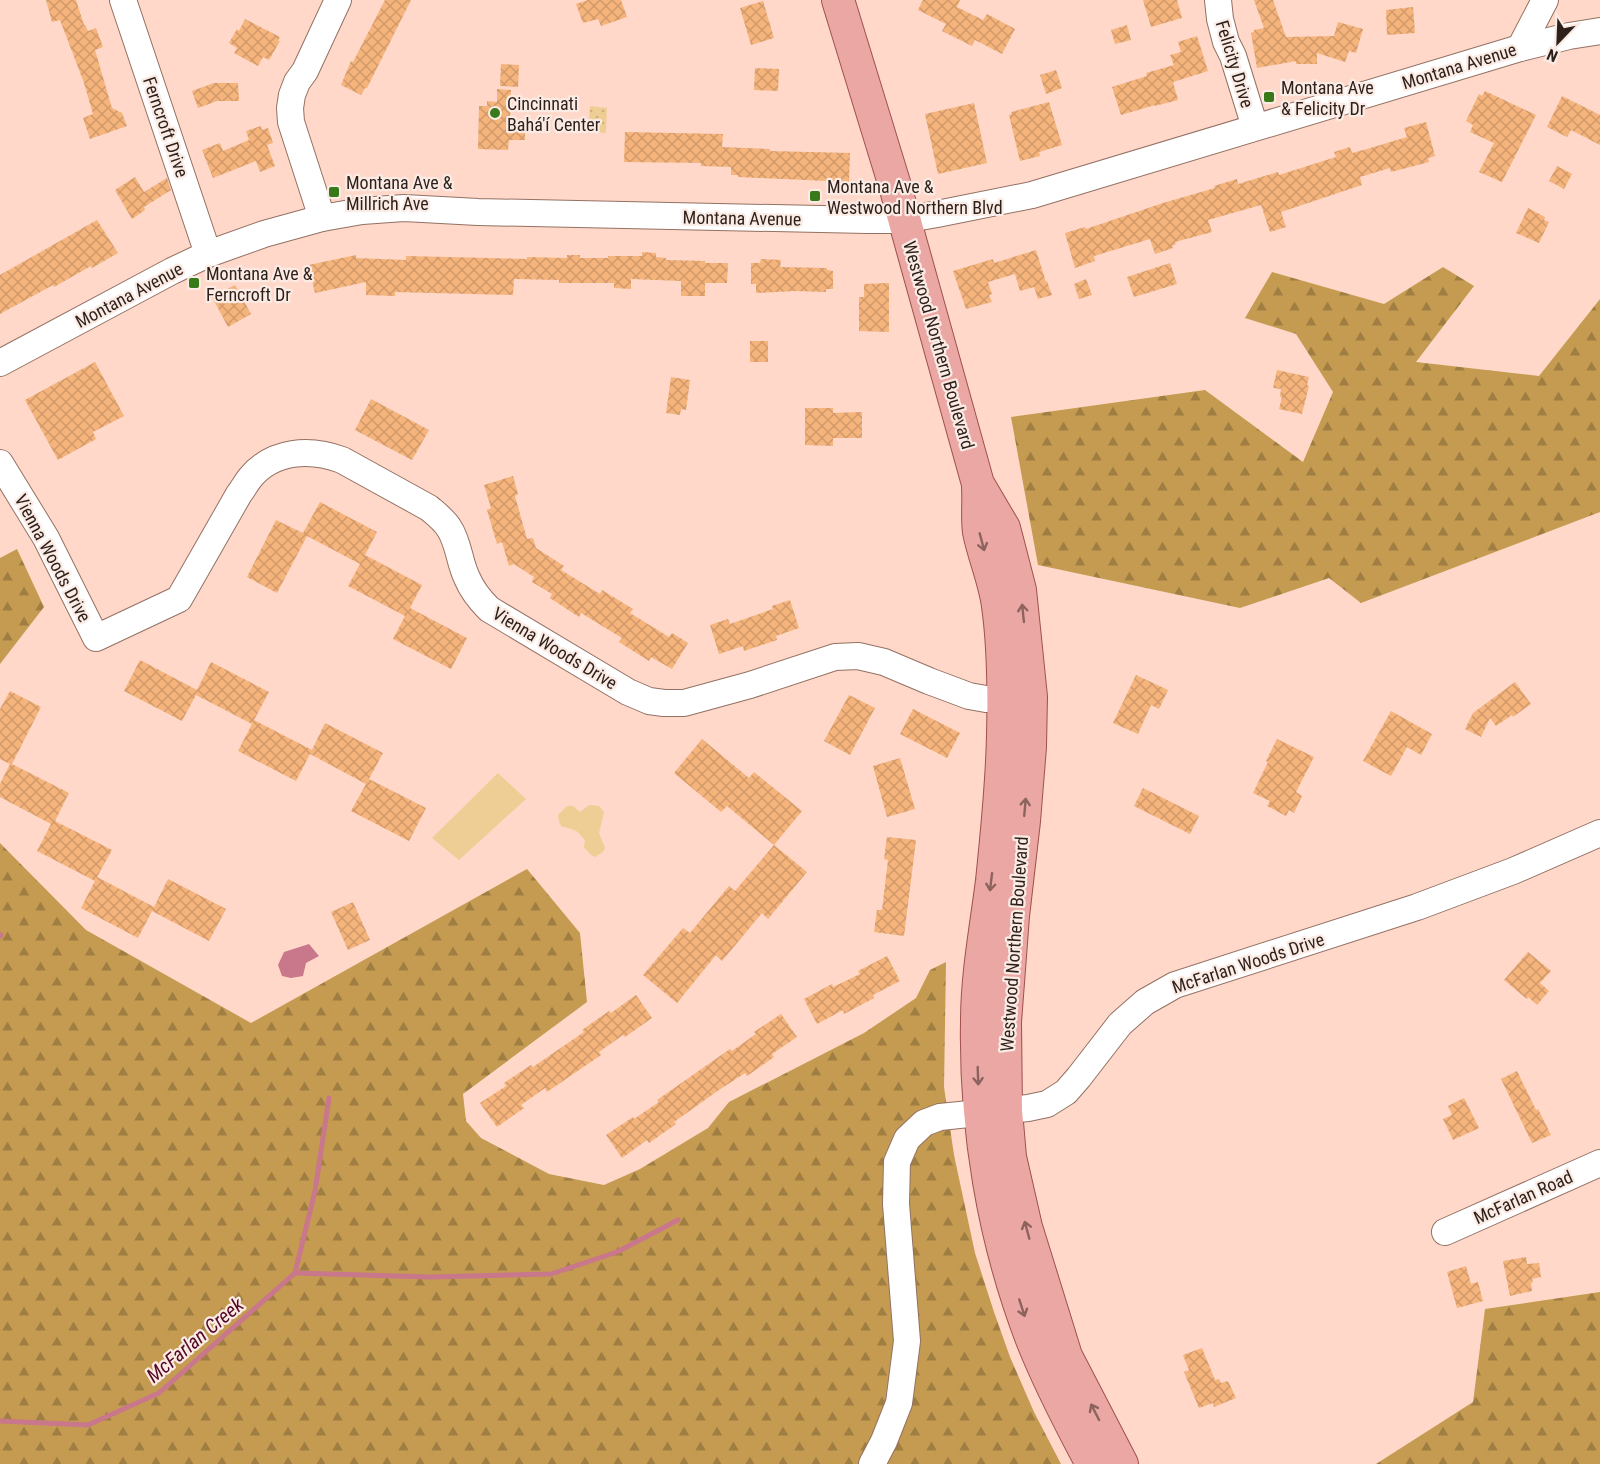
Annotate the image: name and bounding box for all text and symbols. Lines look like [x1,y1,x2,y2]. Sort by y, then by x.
north arrow [1528,12,1588,72]
street label: Felicity Drive [1212,18,1258,110]
street label: Montana Avenue [1399,39,1519,93]
text: N [1544,45,1561,66]
street label: Ferncroft Drive [139,74,193,180]
place label: Montana Ave & Felicity Dr [1281,77,1374,119]
marker: Montana Ave & Felicity Dr [1262,90,1276,104]
place label: Cincinnati Bahá'í Center [507,93,601,135]
marker: Cincinnati Bahá'í Center [488,106,502,120]
place label: Montana Ave & Millrich Ave [346,172,453,214]
place label: Montana Ave & Westwood Northern Blvd [827,176,1003,218]
marker: Montana Ave & Millrich Ave [327,185,341,199]
marker: Montana Ave & Westwood Northern Blvd [808,189,822,203]
street label: Montana Avenue [683,206,801,230]
street label: Westwood Northern Boulevard [899,238,979,452]
street label: Montana Avenue [72,258,186,332]
place label: Montana Ave & Ferncroft Dr [206,263,313,305]
marker: Montana Ave & Ferncroft Dr [187,276,201,290]
street label: Vienna Woods Drive [11,491,95,625]
one-way arrow [977,532,988,551]
street label: Vienna Woods Drive [489,603,621,693]
one-way arrow [1017,603,1028,623]
one-way arrow [1020,798,1031,818]
street label: Westwood Northern Boulevard [996,836,1032,1052]
one-way arrow [986,872,997,891]
street label: McFarlan Woods Drive [1169,928,1327,998]
one-way arrow [972,1066,984,1086]
street label: McFarlan Road [1470,1166,1576,1228]
one-way arrow [1021,1221,1032,1240]
water label: McFarlan Creek [142,1292,249,1387]
one-way arrow [1017,1298,1028,1317]
one-way arrow [1089,1404,1101,1421]

